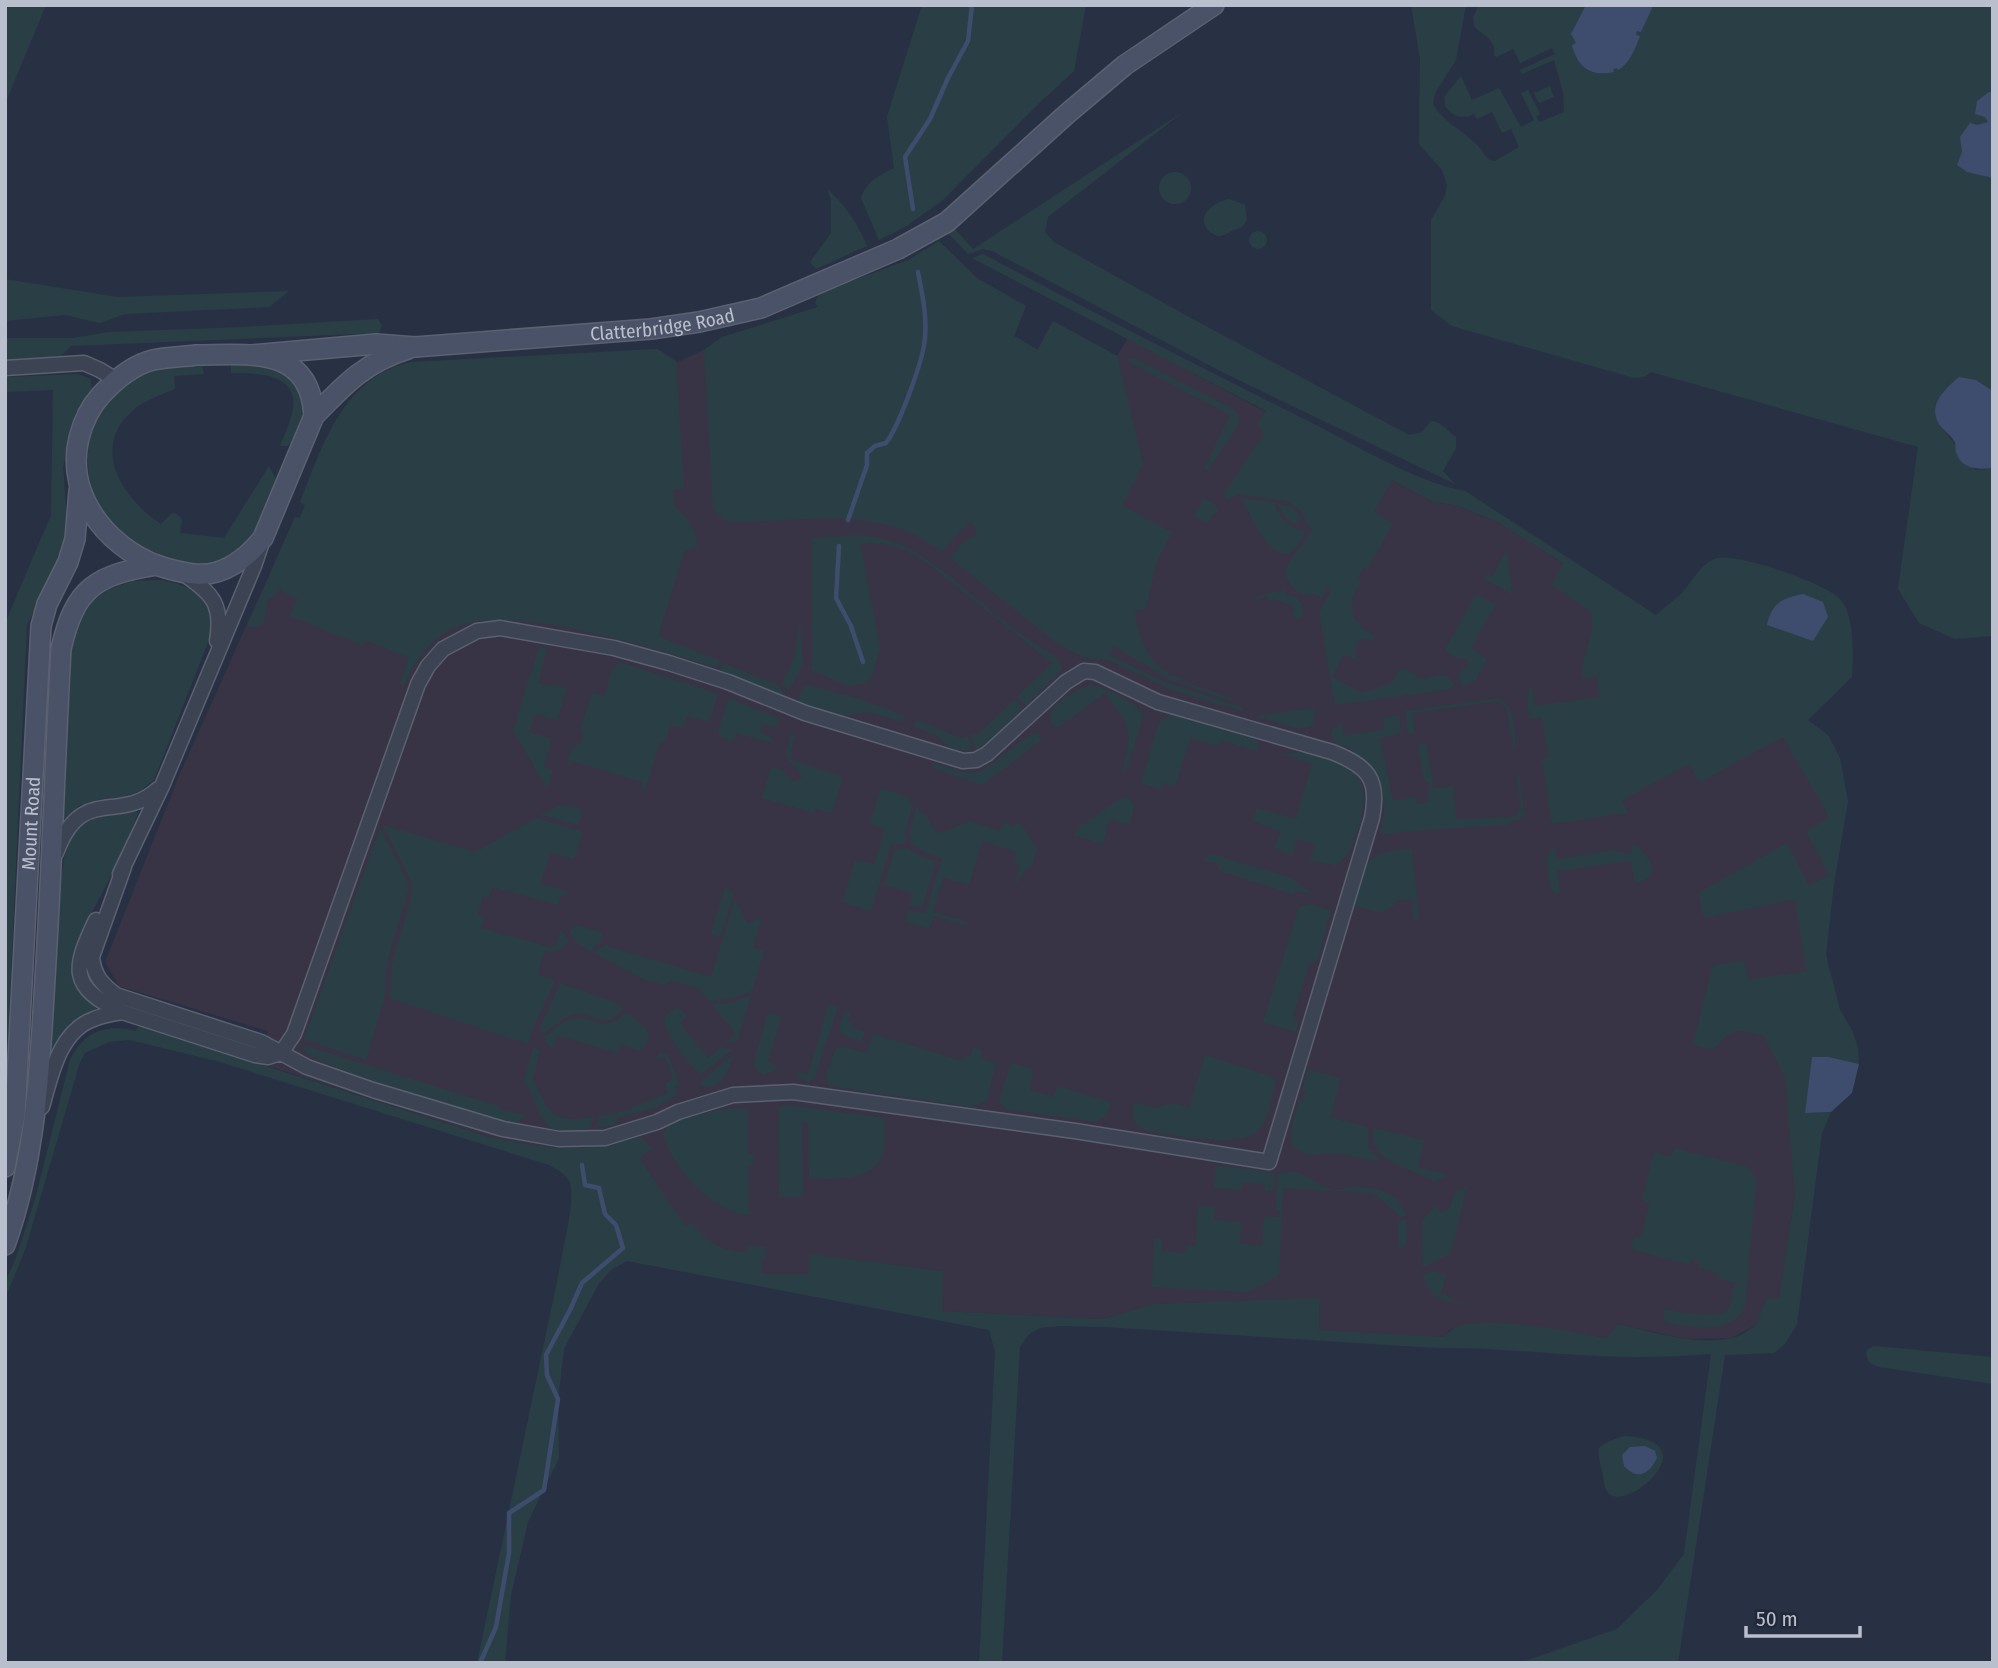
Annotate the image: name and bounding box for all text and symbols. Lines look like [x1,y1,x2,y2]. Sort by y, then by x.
street label: Clatterbridge Road [589,303,737,345]
street label: Mount Road [17,776,44,871]
scale bar [1746,1594,1860,1638]
text: 50 m [1756,1606,1798,1632]

